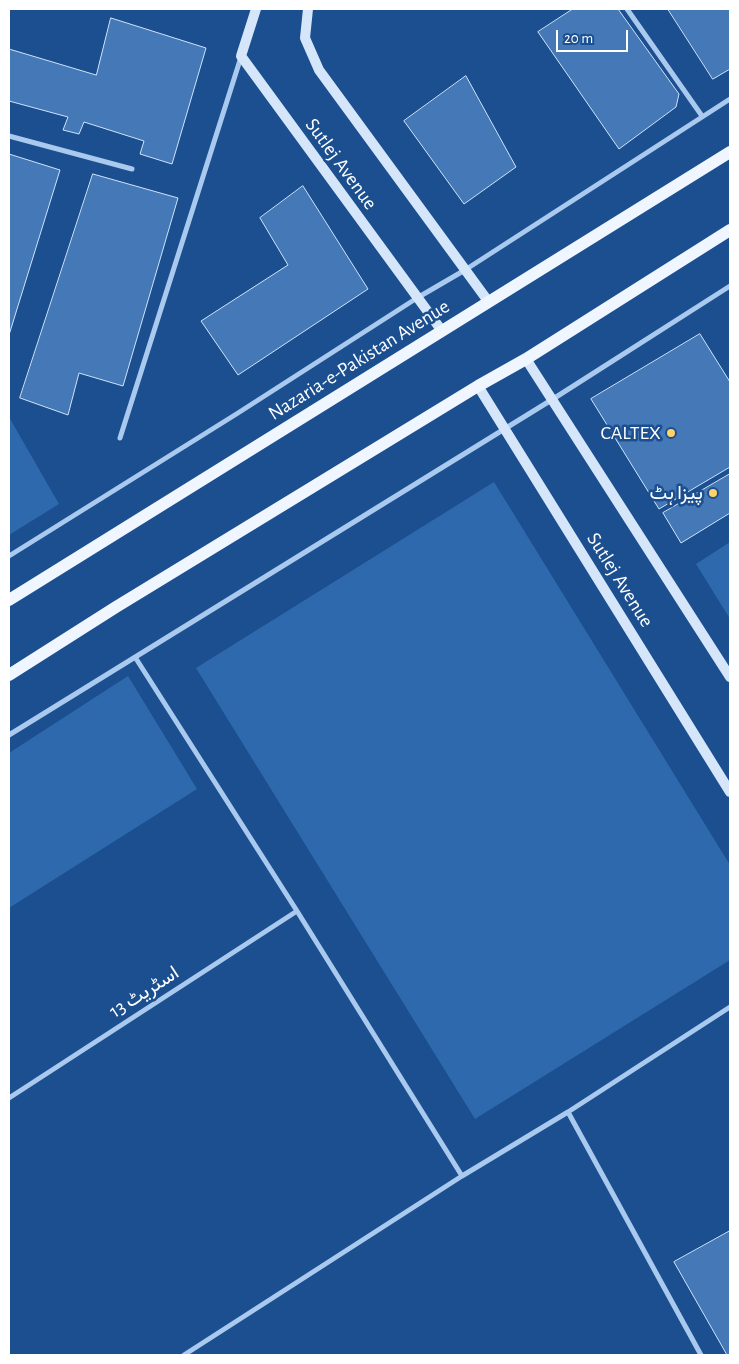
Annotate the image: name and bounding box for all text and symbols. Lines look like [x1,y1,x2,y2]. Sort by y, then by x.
scale bar [559,20,632,52]
text: 20 m [564,31,593,46]
street label: Sutlej Avenue [300,114,382,214]
street label: Nazaria-e-Pakistan Avenue [264,294,454,426]
place label: CALTEX [600,421,661,445]
marker: CALTEX [665,427,677,439]
place label: پیزا ہٹ [650,481,703,505]
marker: پیزا ہٹ [707,487,719,499]
street label: Sutlej Avenue [581,528,659,632]
street label: اسٹریٹ 13 [105,961,183,1023]

